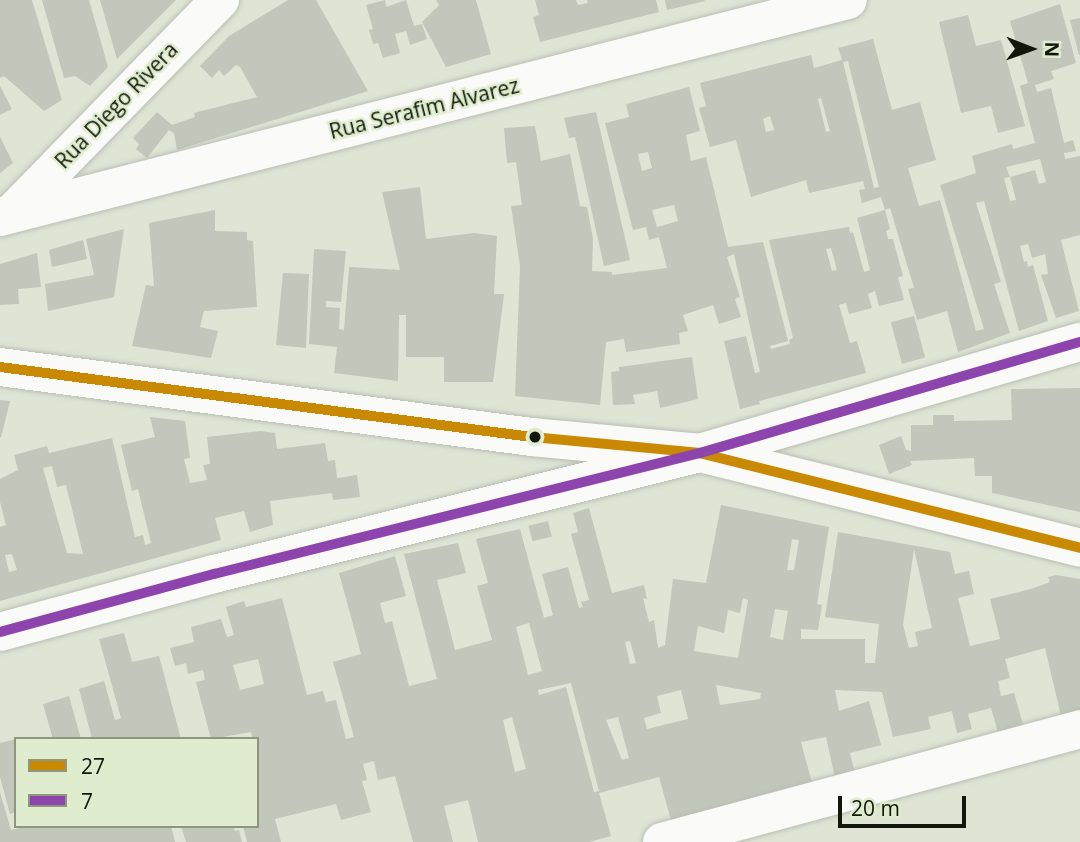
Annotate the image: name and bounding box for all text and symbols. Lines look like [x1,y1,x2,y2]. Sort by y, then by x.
north arrow [996,14,1066,84]
street label: Rua Diego Rivera [49,37,183,173]
text: N [1039,41,1065,57]
street label: Rua Serafim Alvarez [326,72,522,144]
unlabelled marker [528,430,542,444]
legend [14,737,259,828]
text: 27 [81,752,105,780]
scale bar [842,782,970,826]
text: 7 [81,787,93,815]
text: 20 m [851,794,900,822]

